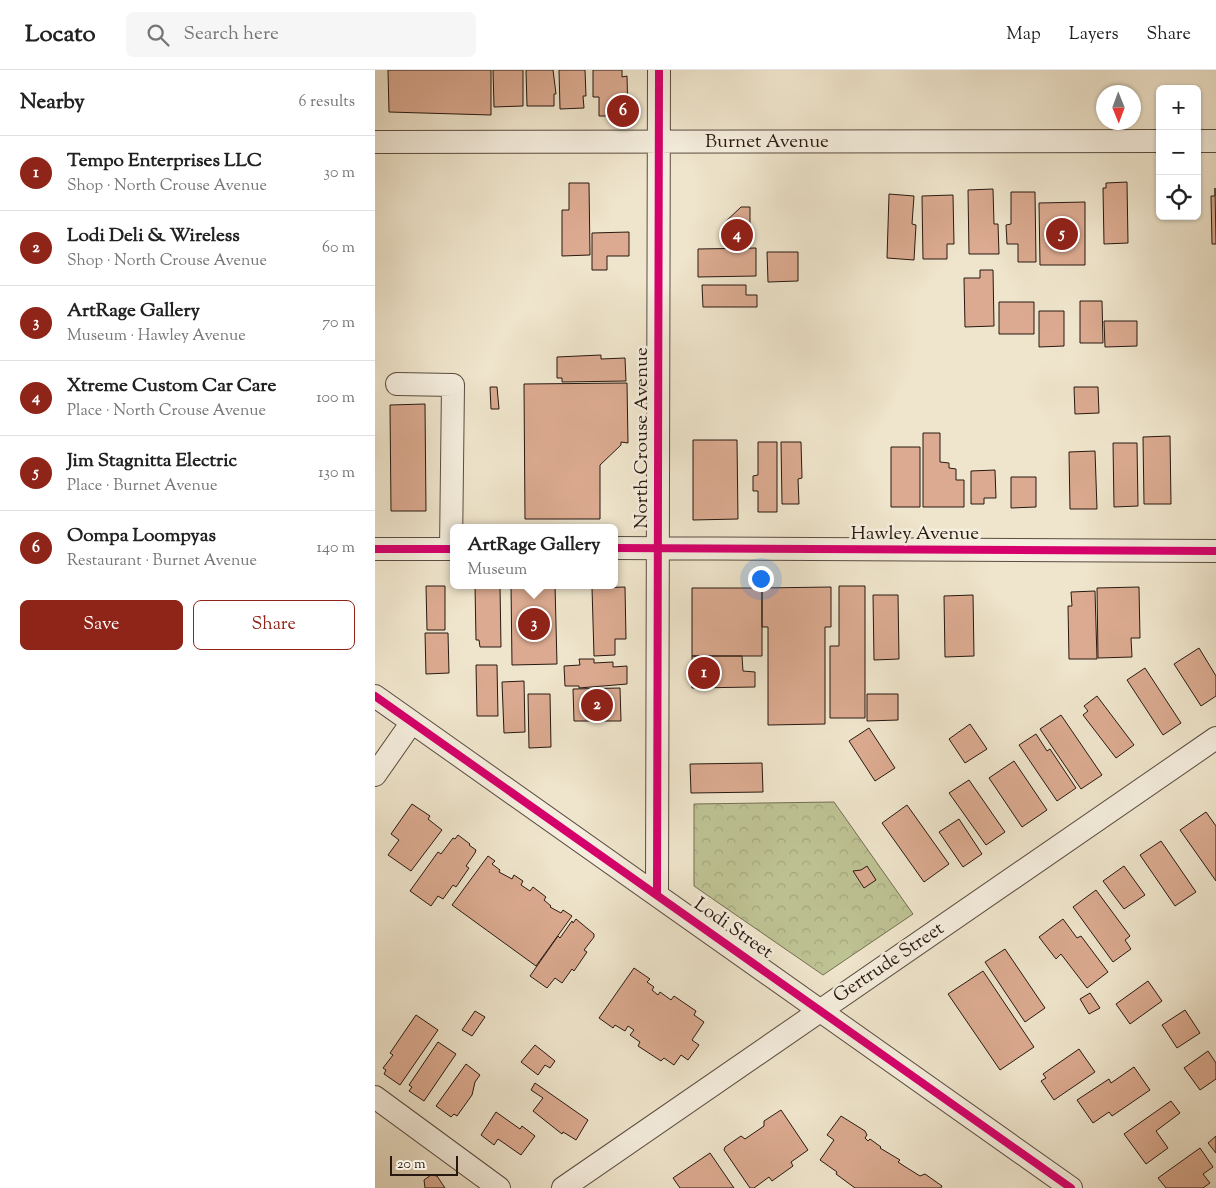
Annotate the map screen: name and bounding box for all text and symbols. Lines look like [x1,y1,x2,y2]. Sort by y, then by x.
search box [126,12,476,57]
text: Locato [25,18,96,52]
icon: search [144,21,172,49]
text: Search here [184,21,279,48]
text: Map [1006,22,1041,48]
text: Layers [1069,22,1119,48]
text: Share [1147,22,1191,48]
north arrow [1096,85,1141,130]
map controls [1156,85,1201,220]
button: + [1156,85,1201,130]
text: Nearby [20,88,85,118]
text: 6 results [299,91,355,114]
pin: 6 [607,92,639,130]
street label: Burnet Avenue [705,129,829,156]
button: − [1156,130,1201,175]
text: Tempo Enterprises LLC [67,148,262,175]
text: 1 [33,162,39,185]
text: 30 m [324,162,355,185]
text: Shop · North Crouse Avenue [67,175,267,198]
button: locate [1156,175,1201,220]
pin: 5 [1046,215,1078,253]
pin: 4 [721,216,753,254]
text: Lodi Deli & Wireless [67,223,240,250]
text: 2 [32,237,40,260]
text: 60 m [322,237,355,260]
text: Shop · North Crouse Avenue [67,250,267,273]
text: ArtRage Gallery [67,298,200,325]
text: 3 [33,312,39,335]
text: 70 m [322,312,355,335]
text: Museum · Hawley Avenue [67,325,246,348]
street label: North Crouse Avenue [629,347,656,529]
text: Xtreme Custom Car Care [67,373,276,400]
text: 4 [32,387,40,410]
text: 100 m [316,387,355,410]
text: Place · North Crouse Avenue [67,400,266,423]
text: Jim Stagnitta Electric [67,448,237,475]
text: 5 [33,462,39,485]
text: 130 m [318,462,355,485]
text: Place · Burnet Avenue [67,475,217,498]
street label: Hawley Avenue [851,521,979,548]
text: Oompa Loompyas [67,523,216,550]
popup [450,524,618,589]
text: ArtRage Gallery [467,532,601,559]
text: 6 [32,537,40,560]
text: 140 m [317,537,355,560]
text: Restaurant · Burnet Avenue [67,550,257,573]
text: Museum [467,559,527,582]
your location [748,566,774,592]
button: Save [20,600,183,650]
button: Share [193,600,355,650]
pin: 3 [518,605,550,643]
pin: 1 [688,654,720,692]
pin: 2 [581,686,613,724]
street label: Lodi Street [688,892,778,966]
street label: Gertrude Street [828,916,950,1010]
scale bar [390,1153,457,1176]
text: 20 m [397,1155,426,1175]

